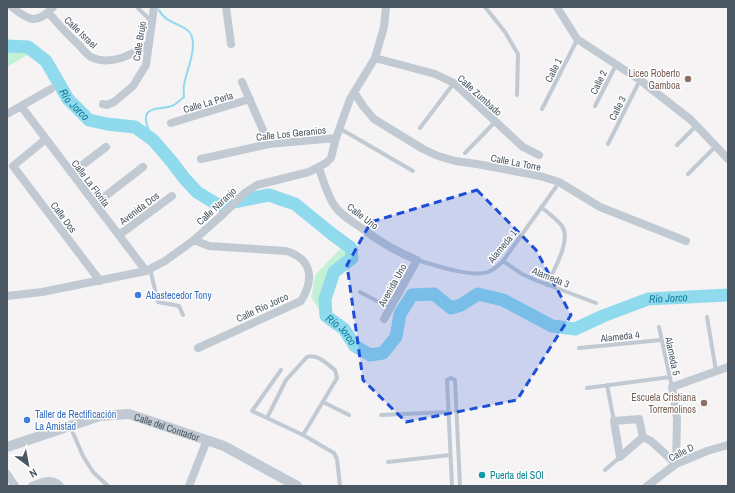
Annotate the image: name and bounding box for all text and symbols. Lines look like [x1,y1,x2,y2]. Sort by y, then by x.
street label: Calle Israel [61,13,100,51]
street label: Calle Brujo [130,20,149,62]
street label: Calle 1 [542,56,565,85]
place label: Liceo Roberto Gamboa [628,67,680,92]
street label: Calle 2 [587,68,610,97]
street label: Calle Zumbado [455,72,505,119]
marker: Liceo Roberto Gamboa [683,74,693,84]
water label: Río Jorco [56,86,92,123]
street label: Calle La Perla [182,89,235,116]
street label: Calle 3 [606,94,629,123]
street label: Calle Los Geranios [255,123,327,144]
street label: Calle La Torre [490,151,543,174]
street label: Calle La Florita [69,157,113,210]
street label: Calle Naranjo [194,184,239,228]
street label: Avenida Dos [116,189,162,228]
street label: Calle Dos [48,199,79,235]
street label: Calle Uno [344,200,381,233]
street label: Alameda 1 [484,227,520,266]
street label: Avenida Uno [375,261,410,310]
street label: Alameda 3 [529,264,572,291]
place label: Abastecedor Tony [145,289,212,302]
marker: Abastecedor Tony [133,290,143,300]
street label: Calle Río Jorco [234,290,291,325]
water label: Río Jorco [649,290,688,306]
water label: Río Jorco [323,311,360,348]
street label: Alameda 4 [599,328,641,345]
street label: Alameda 5 [662,335,683,377]
place label: Escuela Cristiana Torremolinos [631,391,696,416]
marker: Escuela Cristiana Torremolinos [699,398,709,408]
place label: Taller de Rectificación La Amistad [35,408,116,433]
street label: Calle del Contador [132,410,201,444]
marker: Taller de Rectificación La Amistad [22,415,32,425]
street label: Calle D [666,441,696,464]
north arrow [8,445,48,485]
text: N [27,466,40,481]
place label: Puerta del SOl [490,469,544,482]
marker: Puerta del SOl [477,470,487,480]

